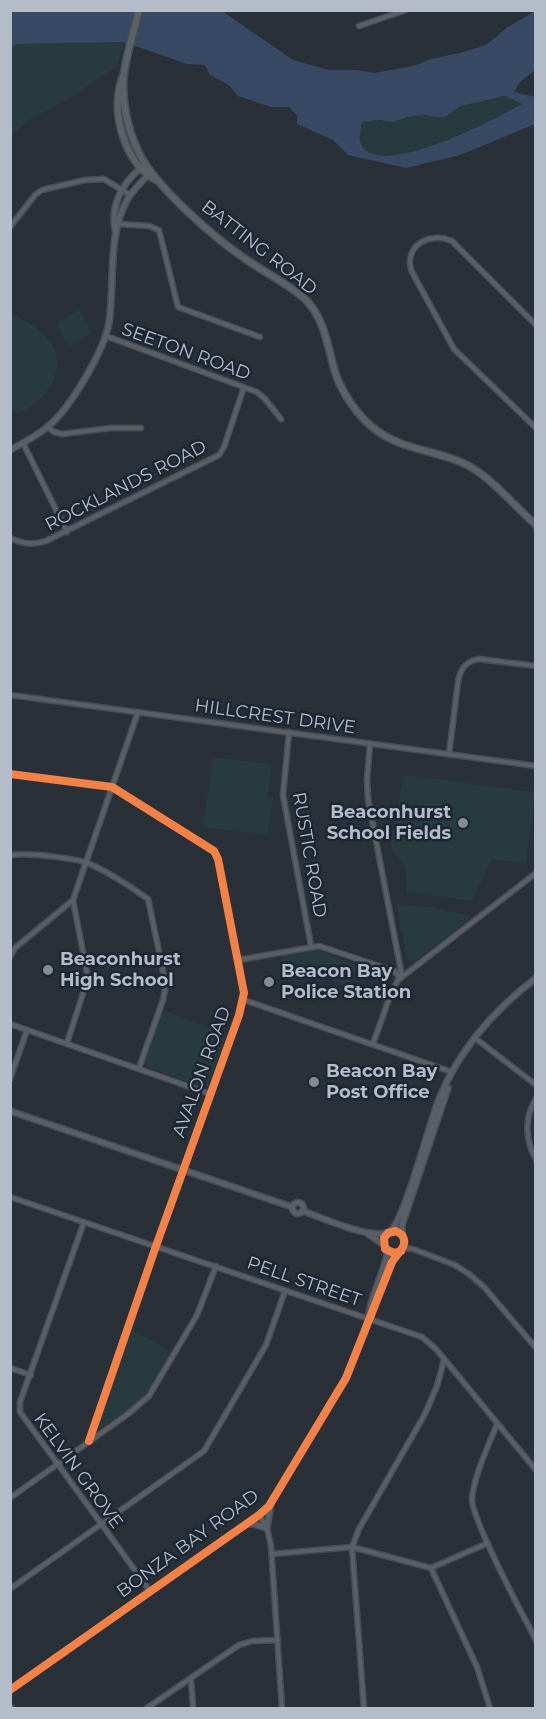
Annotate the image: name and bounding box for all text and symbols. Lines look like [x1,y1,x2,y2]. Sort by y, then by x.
street label: BATTING ROAD [197,196,321,300]
street label: SEETON ROAD [119,319,253,385]
street label: ROCKLANDS ROAD [42,436,210,536]
street label: HILLCREST DRIVE [193,695,357,739]
street label: RUSTIC ROAD [287,791,331,919]
place label: Beaconhurst School Fields [327,802,451,844]
marker: Beaconhurst School Fields [456,816,470,830]
place label: Beaconhurst High School [60,949,181,992]
place label: Beacon Bay Police Station [281,961,411,1004]
marker: Beaconhurst High School [41,963,55,977]
marker: Beacon Bay Police Station [262,975,276,989]
street label: AVALON ROAD [168,1004,236,1140]
place label: Beacon Bay Post Office [326,1061,437,1104]
marker: Beacon Bay Post Office [307,1075,321,1089]
street label: PELL STREET [244,1252,364,1312]
street label: KELVIN GROVE [29,1409,127,1533]
street label: BONZA BAY ROAD [113,1485,263,1603]

